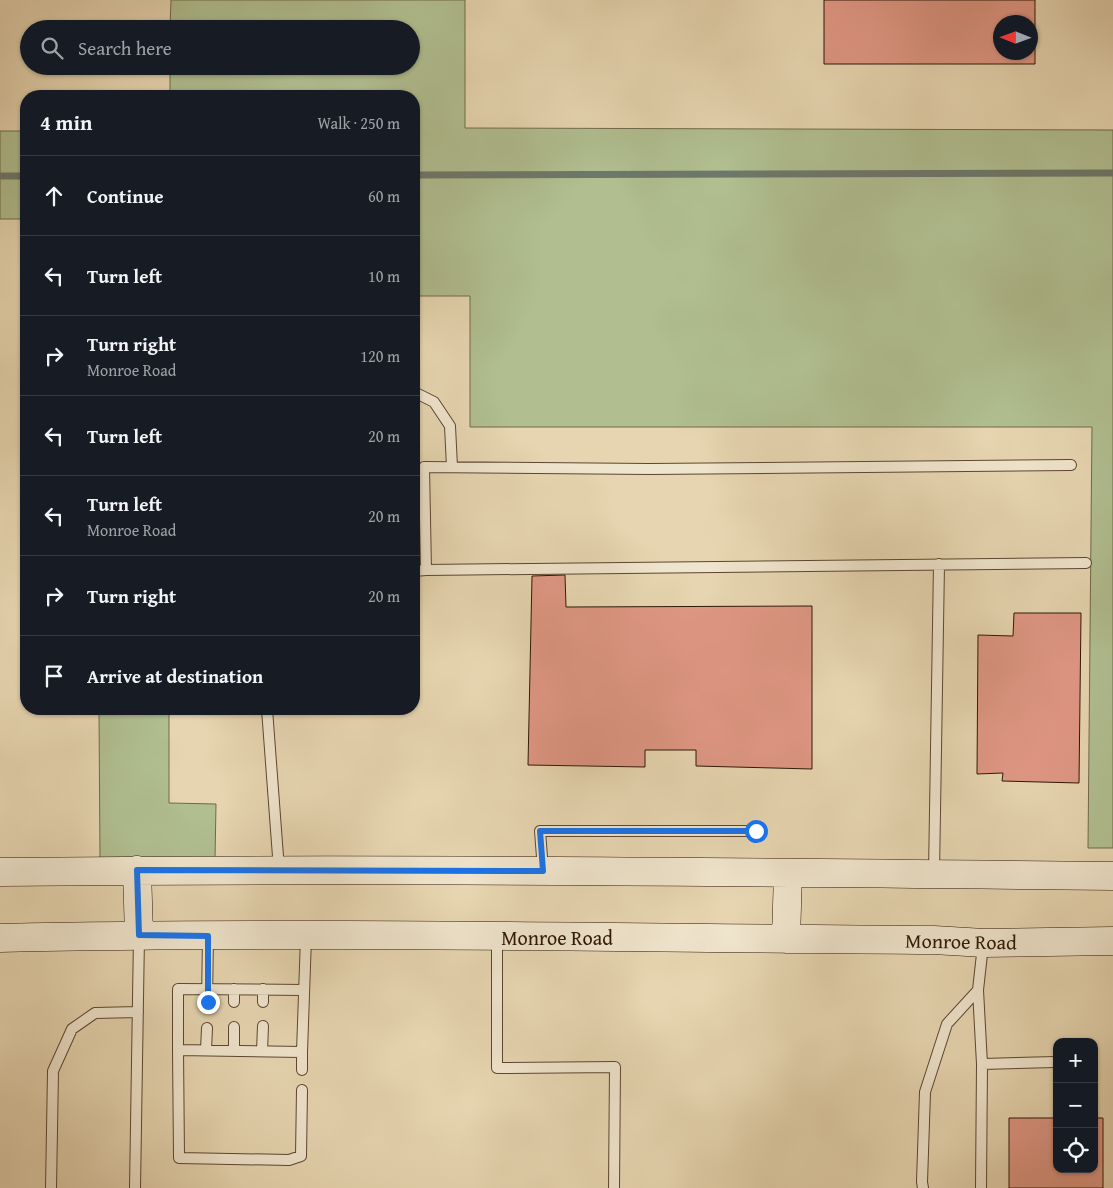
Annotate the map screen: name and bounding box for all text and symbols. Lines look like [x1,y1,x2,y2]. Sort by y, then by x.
north arrow [993,15,1038,60]
search box [20,20,420,75]
icon: search [38,34,66,62]
text: Search here [78,34,172,62]
text: 4 min [40,107,92,138]
text: Walk · 250 m [317,111,400,135]
icon: ahead [40,182,68,210]
text: Continue [87,182,164,210]
text: 60 m [368,184,400,208]
icon: left [40,262,68,290]
text: Turn left [87,262,162,290]
text: 10 m [368,264,400,288]
text: Turn right [87,330,176,358]
icon: right [40,342,68,370]
text: 120 m [360,344,400,368]
text: Monroe Road [87,358,176,382]
icon: left [40,422,68,450]
text: Turn left [87,422,162,450]
text: 20 m [368,424,400,448]
text: Turn left [87,490,162,518]
icon: left [40,502,68,530]
text: 20 m [368,504,400,528]
text: Monroe Road [87,518,176,542]
icon: right [40,582,68,610]
text: Turn right [87,582,176,610]
text: 20 m [368,584,400,608]
icon: arrive [40,662,68,690]
text: Arrive at destination [87,662,263,690]
route start [745,820,768,843]
street label: Monroe Road [501,923,613,952]
street label: Monroe Road [905,926,1017,956]
route end [197,991,220,1014]
map controls [1053,1038,1098,1173]
button: + [1053,1038,1098,1083]
button: − [1053,1083,1098,1128]
button: locate [1053,1128,1098,1173]

